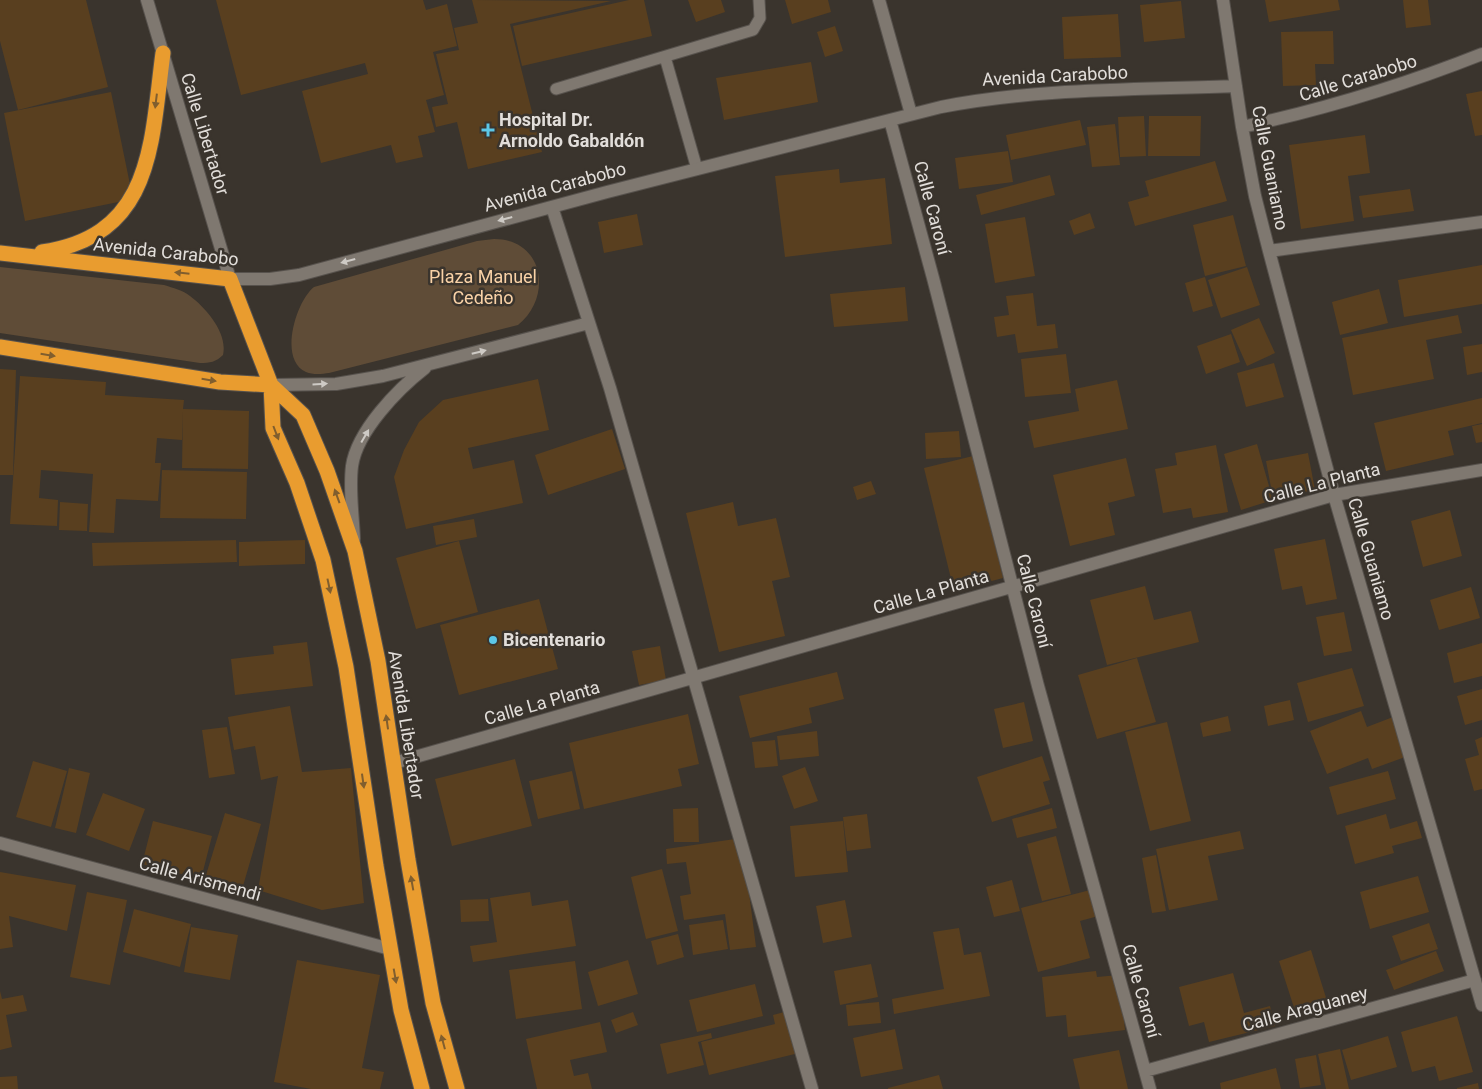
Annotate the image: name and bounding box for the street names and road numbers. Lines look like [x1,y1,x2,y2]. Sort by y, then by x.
street label: Calle Carabobo [1296,50,1419,105]
street label: Avenida Carabobo [982,61,1128,90]
street label: Calle Libertador [177,70,234,198]
street label: Calle Guaniamo [1248,104,1293,232]
street label: Avenida Carabobo [482,157,628,216]
street label: Calle Caroní [910,159,955,258]
street label: Avenida Carabobo [92,233,240,270]
street label: Calle La Planta [1261,458,1382,507]
street label: Calle Guaniamo [1344,495,1399,623]
street label: Calle Caroní [1013,552,1056,651]
street label: Calle La Planta [871,565,991,618]
street label: Avenida Libertador [384,649,429,801]
street label: Calle La Planta [482,676,602,729]
street label: Calle Arismendi [137,852,263,905]
street label: Calle Caroní [1118,942,1165,1041]
street label: Calle Araguaney [1240,982,1370,1035]

